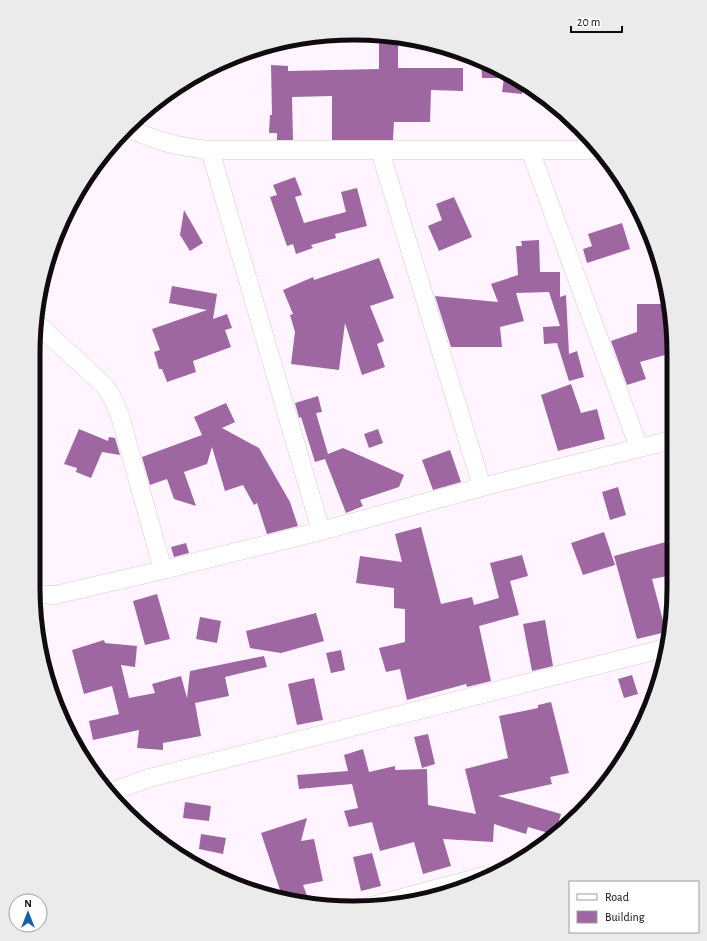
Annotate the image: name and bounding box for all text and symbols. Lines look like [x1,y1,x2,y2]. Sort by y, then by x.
scale bar [571,8,622,34]
text: 20 m [577,16,600,28]
legend [569,881,699,933]
text: Road [605,891,629,903]
north arrow [8,893,48,933]
text: N [24,898,32,909]
text: Building [605,911,645,923]

